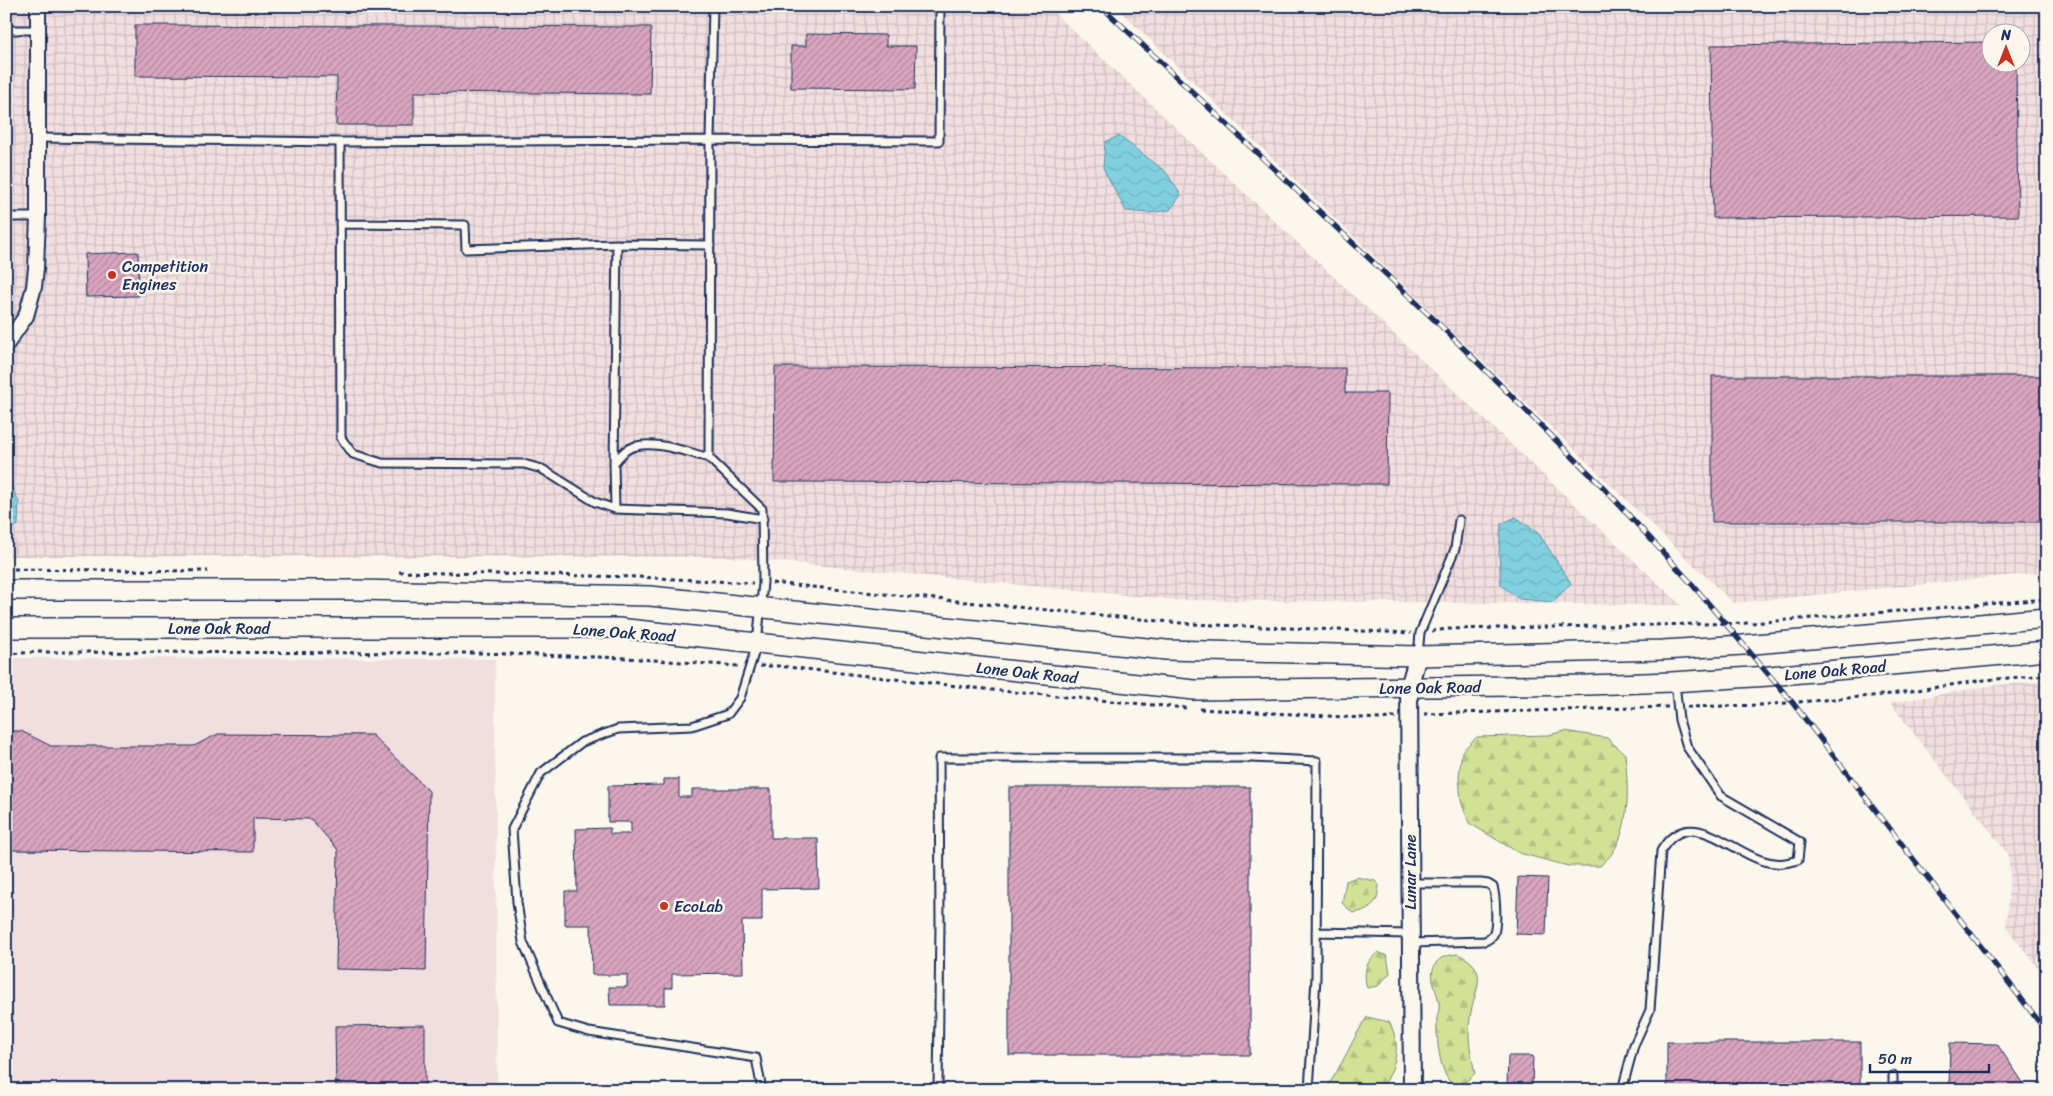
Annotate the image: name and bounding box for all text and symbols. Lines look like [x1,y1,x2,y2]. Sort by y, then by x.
north arrow [1980,22,2030,72]
text: N [2000,23,2011,48]
place label: Competition Engines [122,252,208,299]
marker: Competition Engines [106,269,118,281]
street label: Lone Oak Road [168,614,272,643]
street label: Lone Oak Road [572,614,677,651]
street label: Lone Oak Road [1783,651,1889,689]
street label: Lone Oak Road [975,653,1081,692]
street label: Lone Oak Road [1379,672,1483,703]
street label: Lunar Lane [1396,834,1425,910]
place label: EcoLab [674,892,723,921]
marker: EcoLab [658,900,670,912]
scale bar [1870,1041,1989,1073]
text: 50 m [1878,1046,1913,1072]

